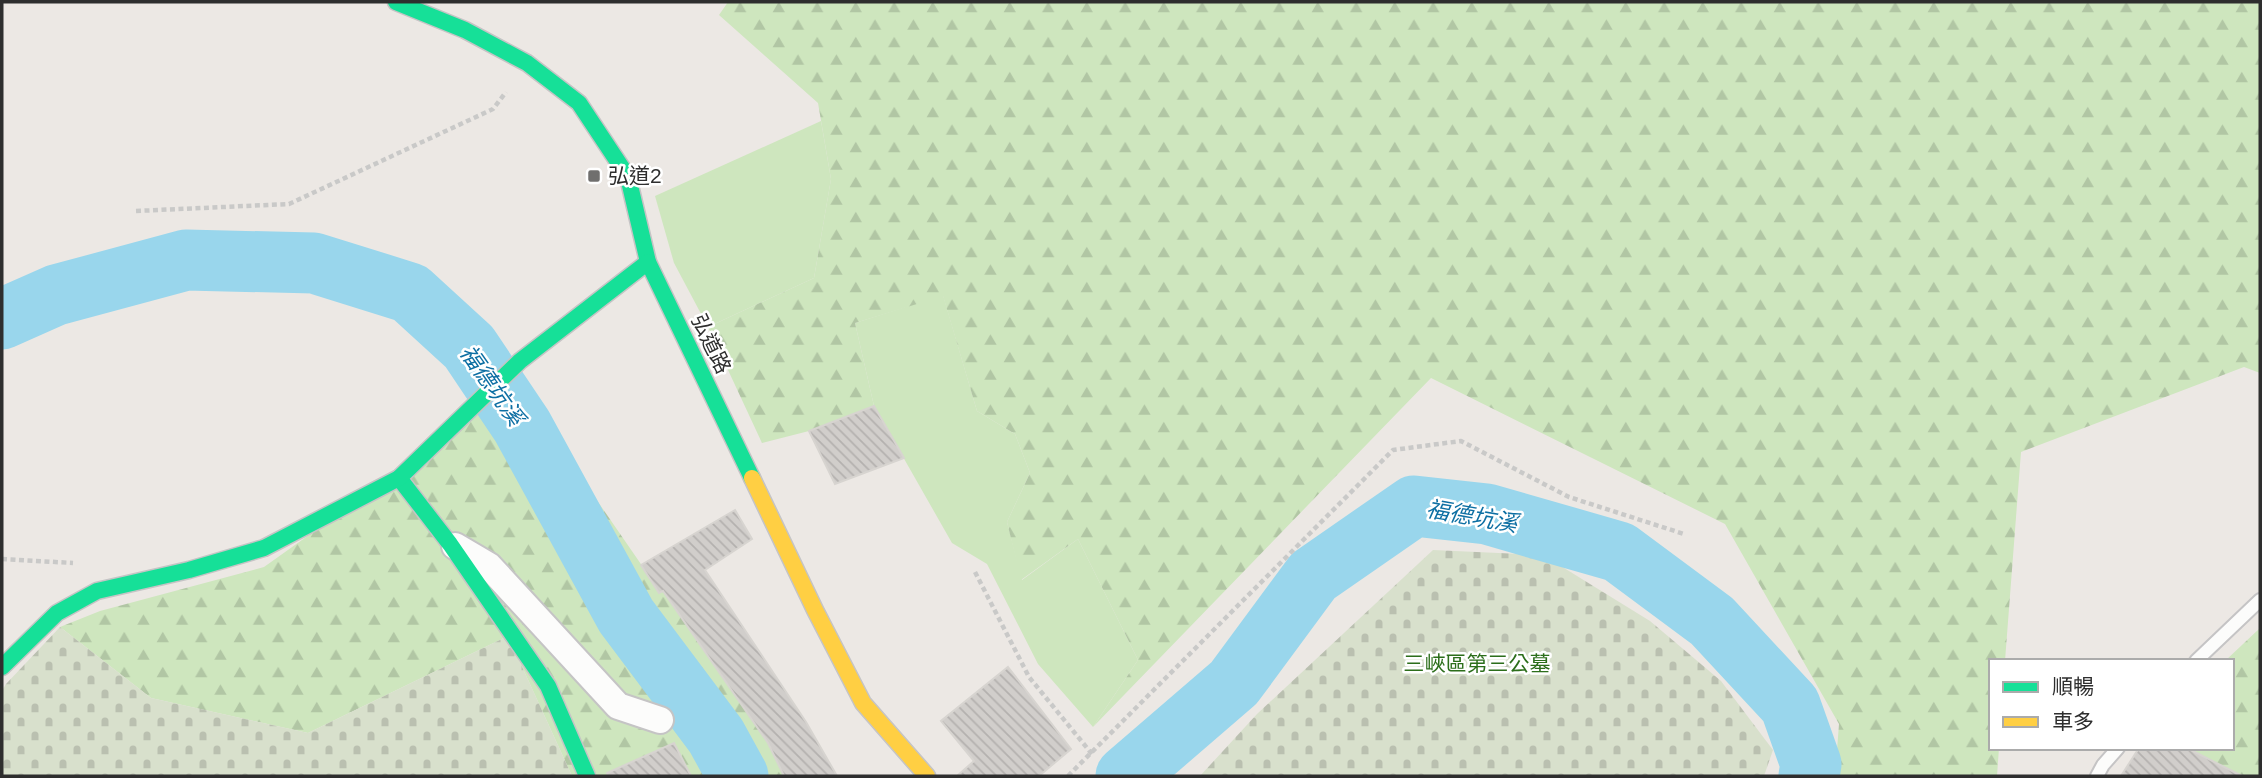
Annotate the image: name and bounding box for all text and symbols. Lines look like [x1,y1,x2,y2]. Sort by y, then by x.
place label: 弘道2 [608,164,662,187]
marker: 弘道2 [586,168,602,184]
street label: 弘道路 [687,310,736,377]
water label: 福德坑溪 [455,340,531,433]
water label: 福德坑溪 [1424,495,1523,537]
park label: 三峽區第三公墓 [1404,652,1551,675]
legend [1989,659,2234,750]
text: 順暢 [2052,675,2094,698]
text: 車多 [2052,710,2094,733]

